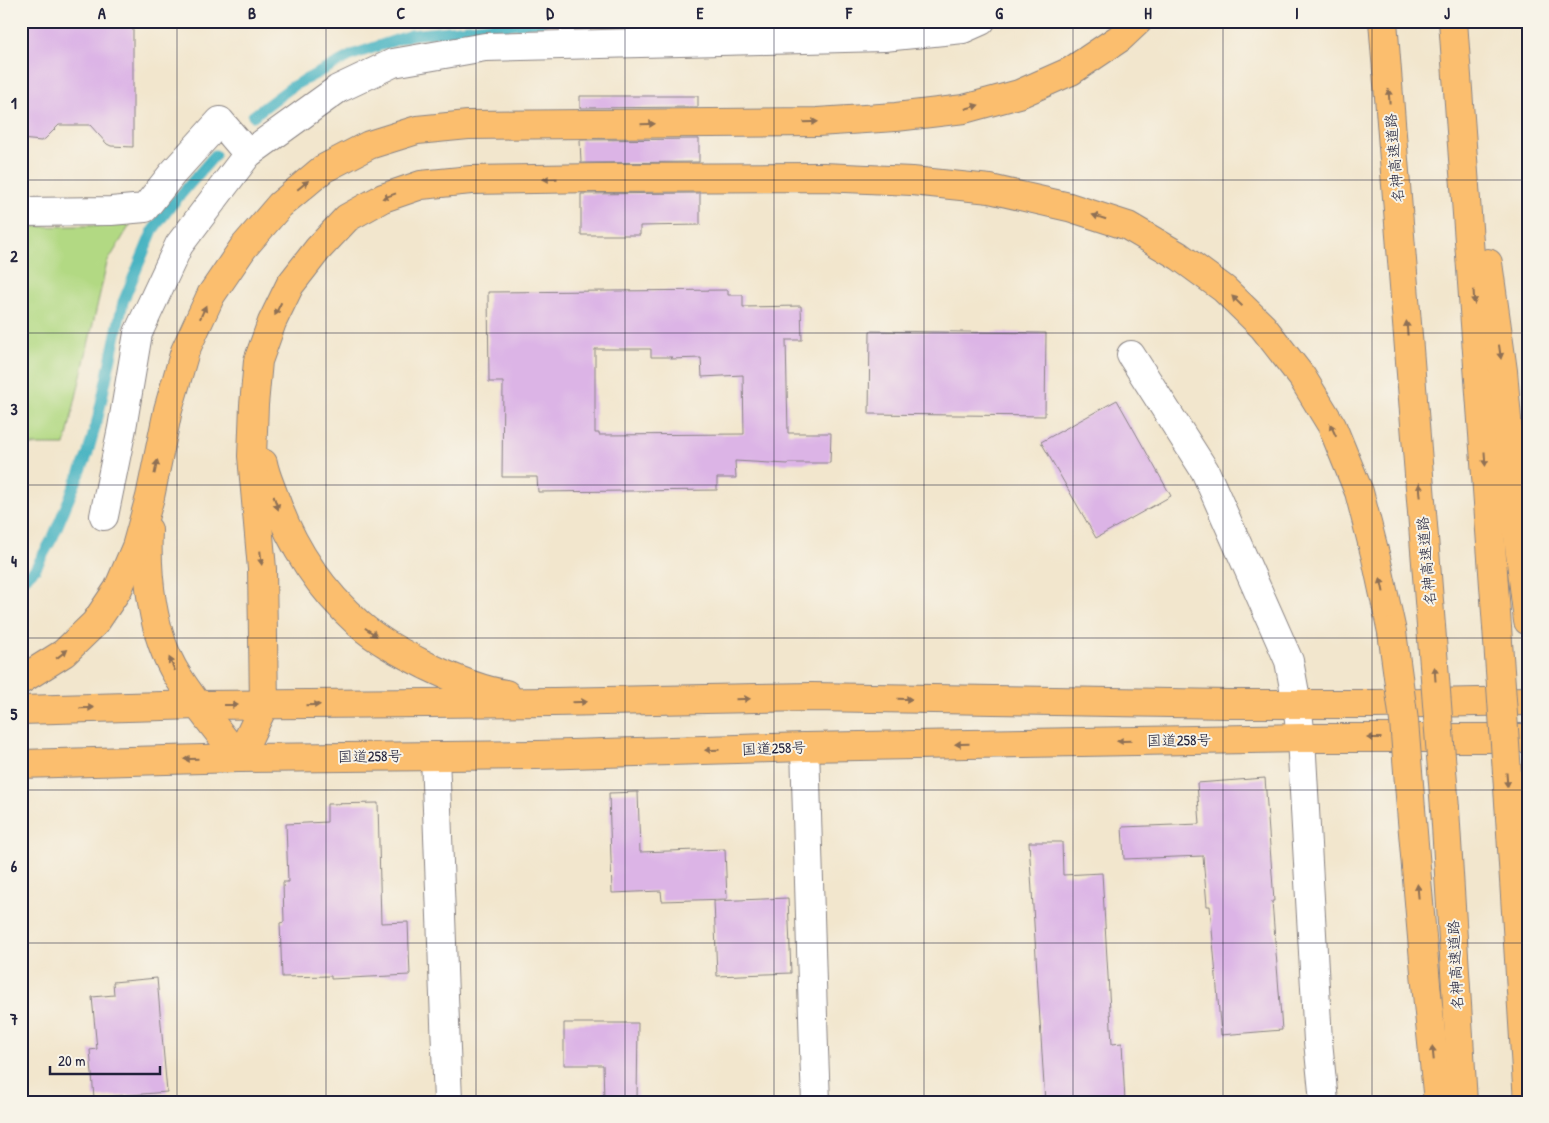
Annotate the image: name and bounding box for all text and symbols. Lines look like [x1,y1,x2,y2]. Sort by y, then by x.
text: A [98,2,106,24]
text: B [248,2,256,24]
text: C [397,2,406,24]
text: D [546,2,554,24]
text: E [696,2,704,24]
text: F [845,2,853,24]
text: G [995,2,1003,24]
text: H [1144,2,1152,24]
text: I [1295,2,1299,24]
text: J [1444,2,1450,24]
one-way arrow [1385,88,1393,104]
text: 1 [11,92,17,114]
one-way arrow [965,102,980,110]
street label: 名神高速道路 [1380,112,1408,204]
one-way arrow [803,118,819,126]
one-way arrow [640,119,656,127]
one-way arrow [542,175,558,183]
one-way arrow [297,180,310,191]
one-way arrow [382,193,397,200]
one-way arrow [1091,213,1106,221]
text: 2 [10,245,18,267]
one-way arrow [1470,289,1478,305]
one-way arrow [1231,295,1243,307]
one-way arrow [274,302,282,316]
one-way arrow [200,305,208,319]
one-way arrow [1403,320,1411,336]
one-way arrow [1496,345,1504,361]
text: 3 [10,398,18,420]
one-way arrow [1329,423,1337,437]
one-way arrow [1482,451,1490,467]
one-way arrow [153,458,161,474]
one-way arrow [1416,482,1424,498]
one-way arrow [272,496,280,511]
street label: 名神高速道路 [1412,515,1440,607]
text: 4 [11,550,17,572]
one-way arrow [257,550,265,566]
one-way arrow [1378,577,1386,592]
one-way arrow [364,627,377,637]
one-way arrow [55,648,68,659]
one-way arrow [168,657,176,671]
one-way arrow [1430,665,1438,681]
one-way arrow [735,694,751,702]
one-way arrow [897,695,913,703]
one-way arrow [572,698,588,706]
one-way arrow [224,701,240,709]
one-way arrow [305,701,321,709]
text: 5 [11,703,18,725]
one-way arrow [80,704,96,712]
street label: 国道258号 [1146,729,1212,751]
one-way arrow [1366,734,1382,742]
street label: 国道258号 [741,736,807,760]
one-way arrow [1116,737,1132,745]
one-way arrow [953,740,969,748]
street label: 国道258号 [337,745,403,767]
one-way arrow [703,746,719,754]
one-way arrow [182,755,198,763]
one-way arrow [1504,772,1512,788]
text: 6 [11,855,18,877]
one-way arrow [1414,883,1422,899]
street label: 名神高速道路 [1442,920,1468,1010]
text: 7 [9,1008,18,1030]
scale bar [50,1043,160,1075]
one-way arrow [1429,1045,1437,1061]
text: 20 m [58,1050,85,1071]

